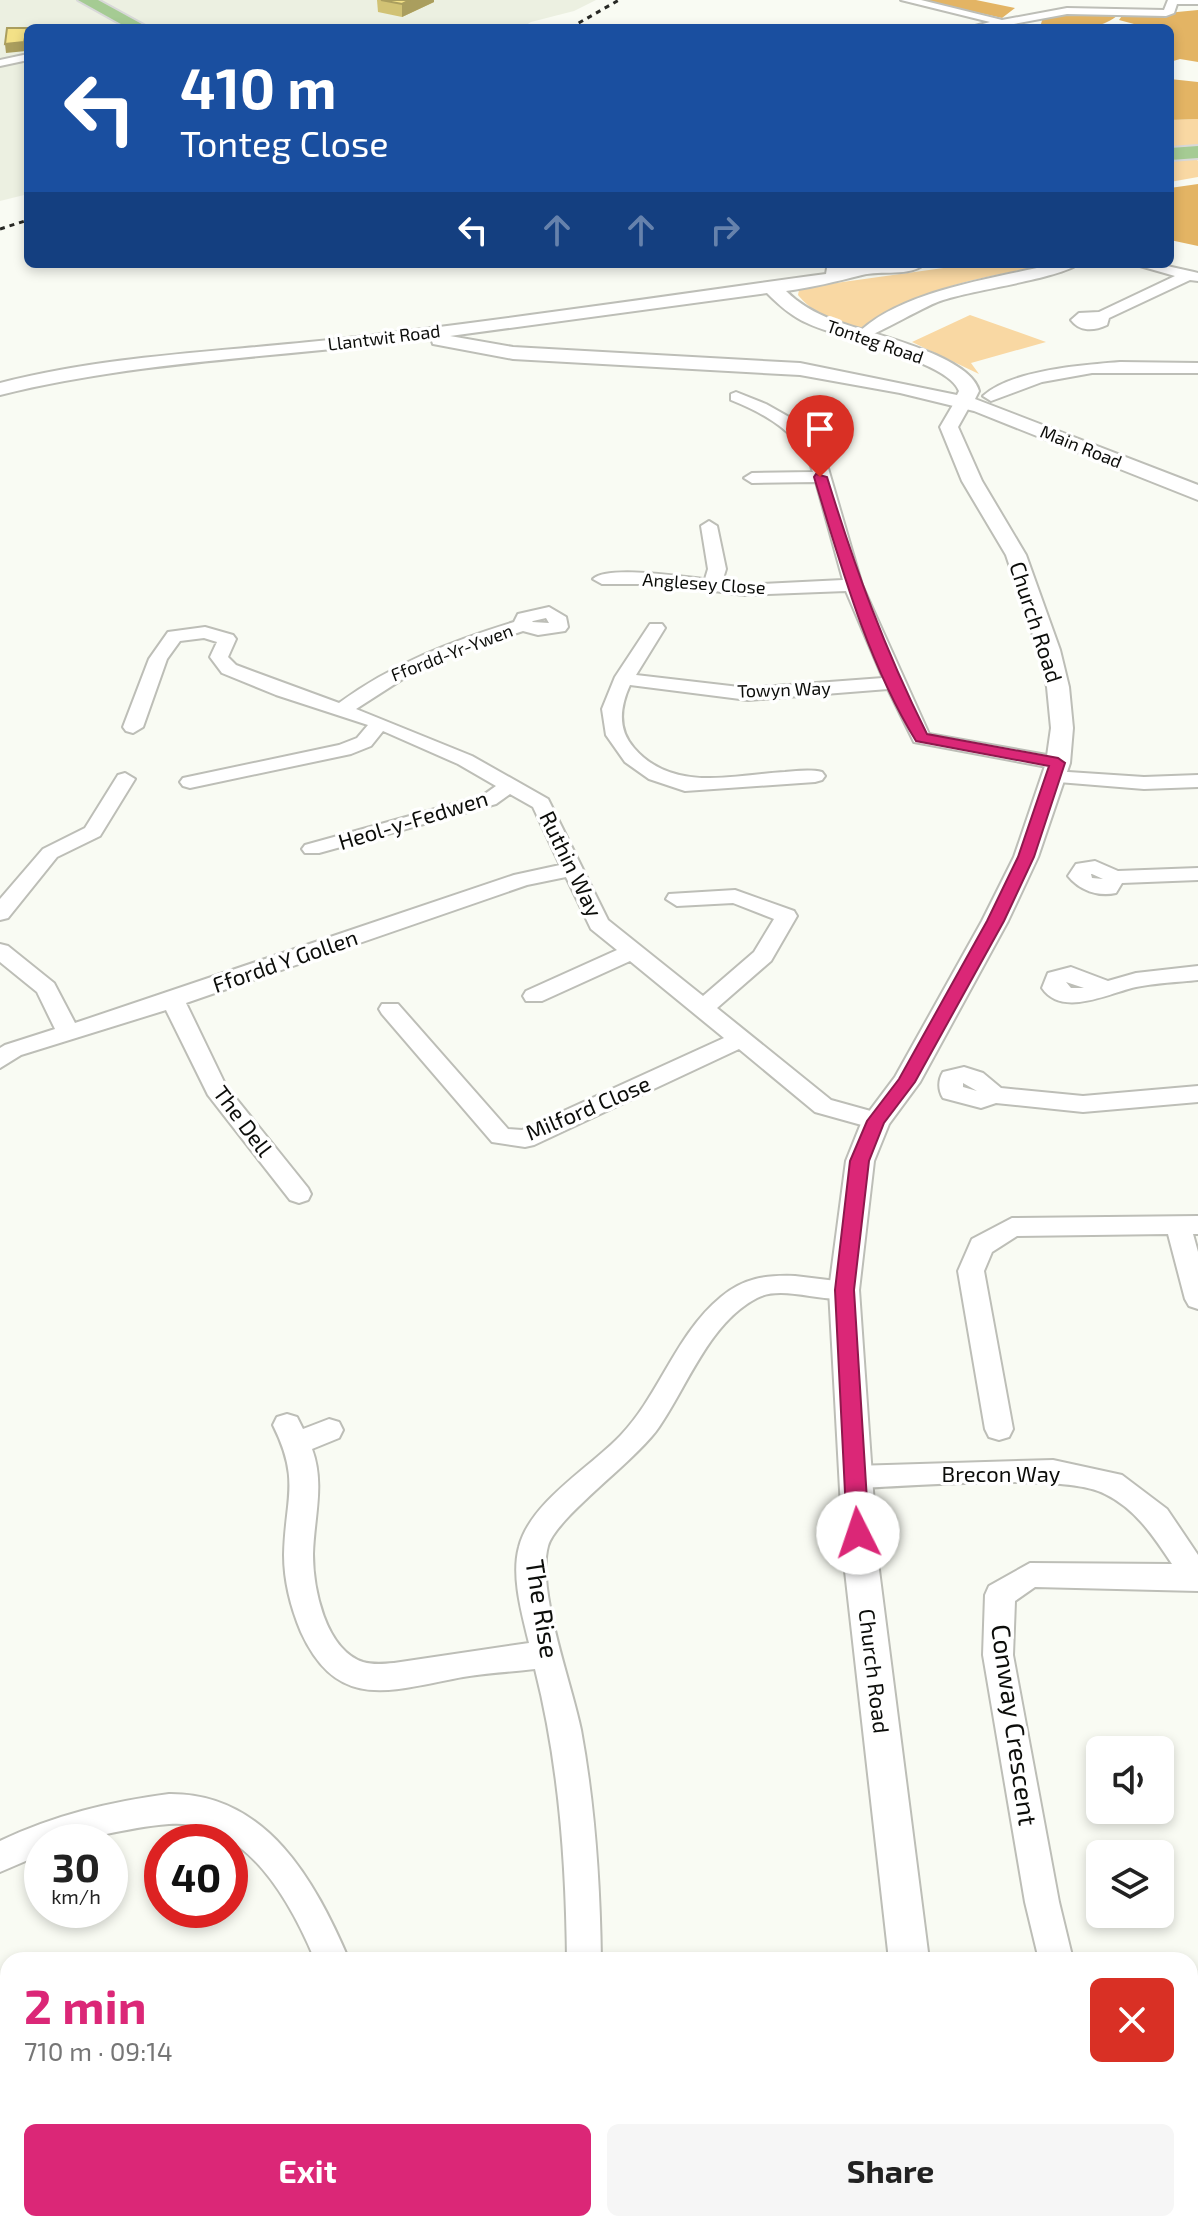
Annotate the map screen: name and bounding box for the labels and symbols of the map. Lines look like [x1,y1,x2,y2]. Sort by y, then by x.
street label: Tonteg Road [824,314,927,368]
street label: Llantwit Road [326,319,442,355]
pin [786,395,854,477]
street label: Main Road [1037,420,1125,472]
street label: Church Road [1005,558,1069,685]
street label: Anglesey Close [642,568,766,598]
street label: Ffordd-Yr-Ywen [387,619,516,685]
street label: Towyn Way [737,676,832,702]
street label: Heol-y-Fedwen [335,784,491,854]
street label: Ruthin Way [535,806,609,921]
street label: Ffordd Y Gollen [209,923,361,997]
street label: Milford Close [522,1069,654,1145]
street label: The Dell [209,1080,279,1161]
street label: Brecon Way [942,1460,1061,1486]
position arrow [816,1491,900,1575]
street label: The Rise [520,1557,567,1660]
street label: Church Road [854,1607,896,1735]
street label: Conway Crescent [986,1622,1045,1827]
speed limit sign: 40 [144,1824,248,1928]

